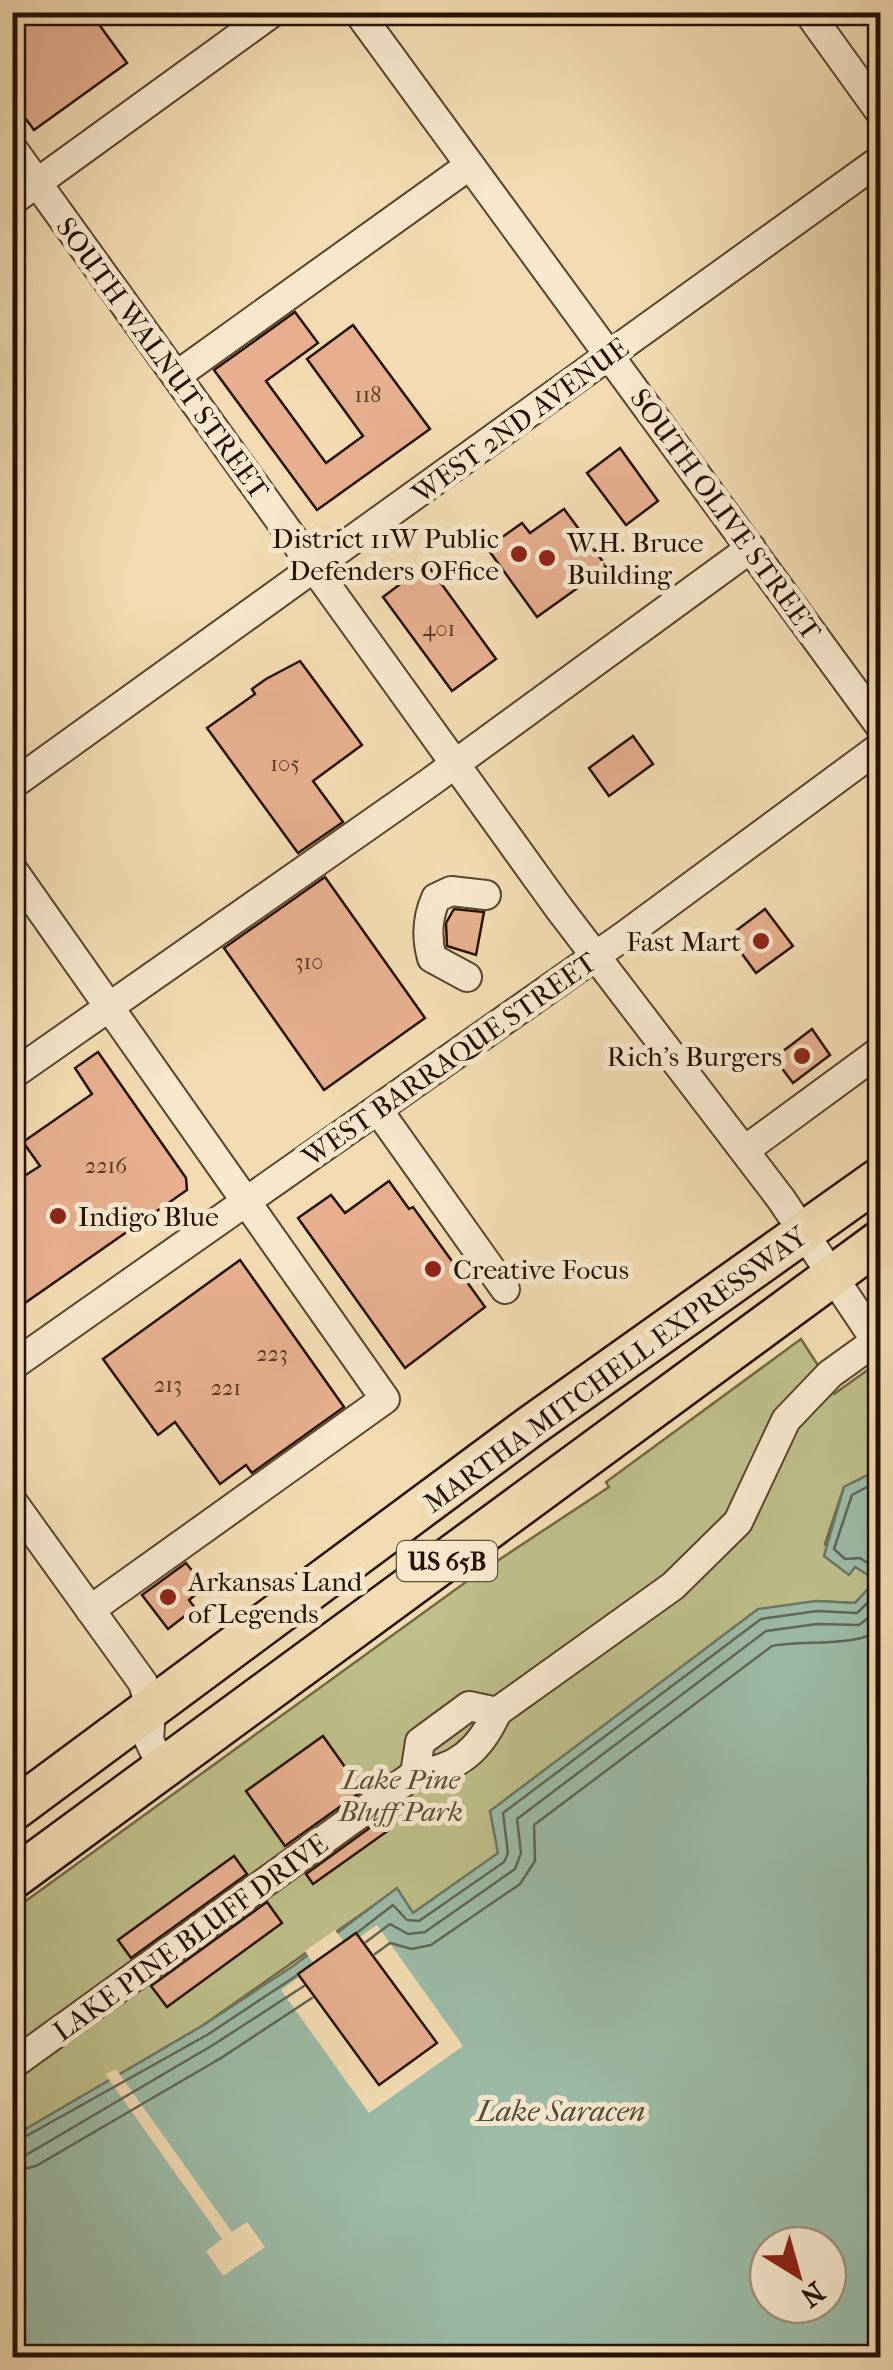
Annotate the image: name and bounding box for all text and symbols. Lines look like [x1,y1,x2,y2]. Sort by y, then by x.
street label: SOUTH WALNUT STREET [49,211,277,506]
street label: WEST 2ND AVENUE [405,331,635,510]
house number: 118 [355,382,381,408]
street label: SOUTH OLIVE STREET [623,382,829,647]
place label: District 11W Public Defenders OFfice [272,522,499,587]
place label: W.H. Bruce Building [566,526,704,591]
marker: District 11W Public Defenders OFfice [508,543,530,565]
marker: W.H. Bruce Building [536,547,558,569]
house number: 401 [423,616,455,642]
house number: 105 [270,751,300,777]
place label: Fast Mart [626,925,741,958]
marker: Fast Mart [750,930,772,952]
street label: WEST BARRAQUE STREET [295,945,603,1174]
house number: 310 [295,949,323,975]
place label: Rich's Burgers [607,1040,782,1073]
marker: Rich's Burgers [791,1045,813,1067]
house number: 2216 [85,1153,127,1179]
place label: Indigo Blue [78,1200,219,1233]
marker: Indigo Blue [47,1205,69,1227]
street label: MARTHA MITCHELL EXPRESSWAY [417,1219,814,1520]
place label: Creative Focus [453,1253,629,1286]
marker: Creative Focus [422,1258,444,1280]
house number: 223 [256,1341,288,1367]
house number: 213 [154,1372,182,1398]
house number: 221 [211,1375,241,1401]
road number: US 65B [397,1541,497,1581]
place label: Arkansas Land of Legends [187,1565,363,1630]
marker: Arkansas Land of Legends [157,1586,179,1608]
park label: Lake Pine Bluff Park [337,1763,463,1828]
street label: LAKE PINE BLUFF DRIVE [47,1827,334,2048]
water label: Lake Saracen [475,2094,645,2129]
north arrow [748,2225,848,2325]
text: N [794,2275,831,2315]

